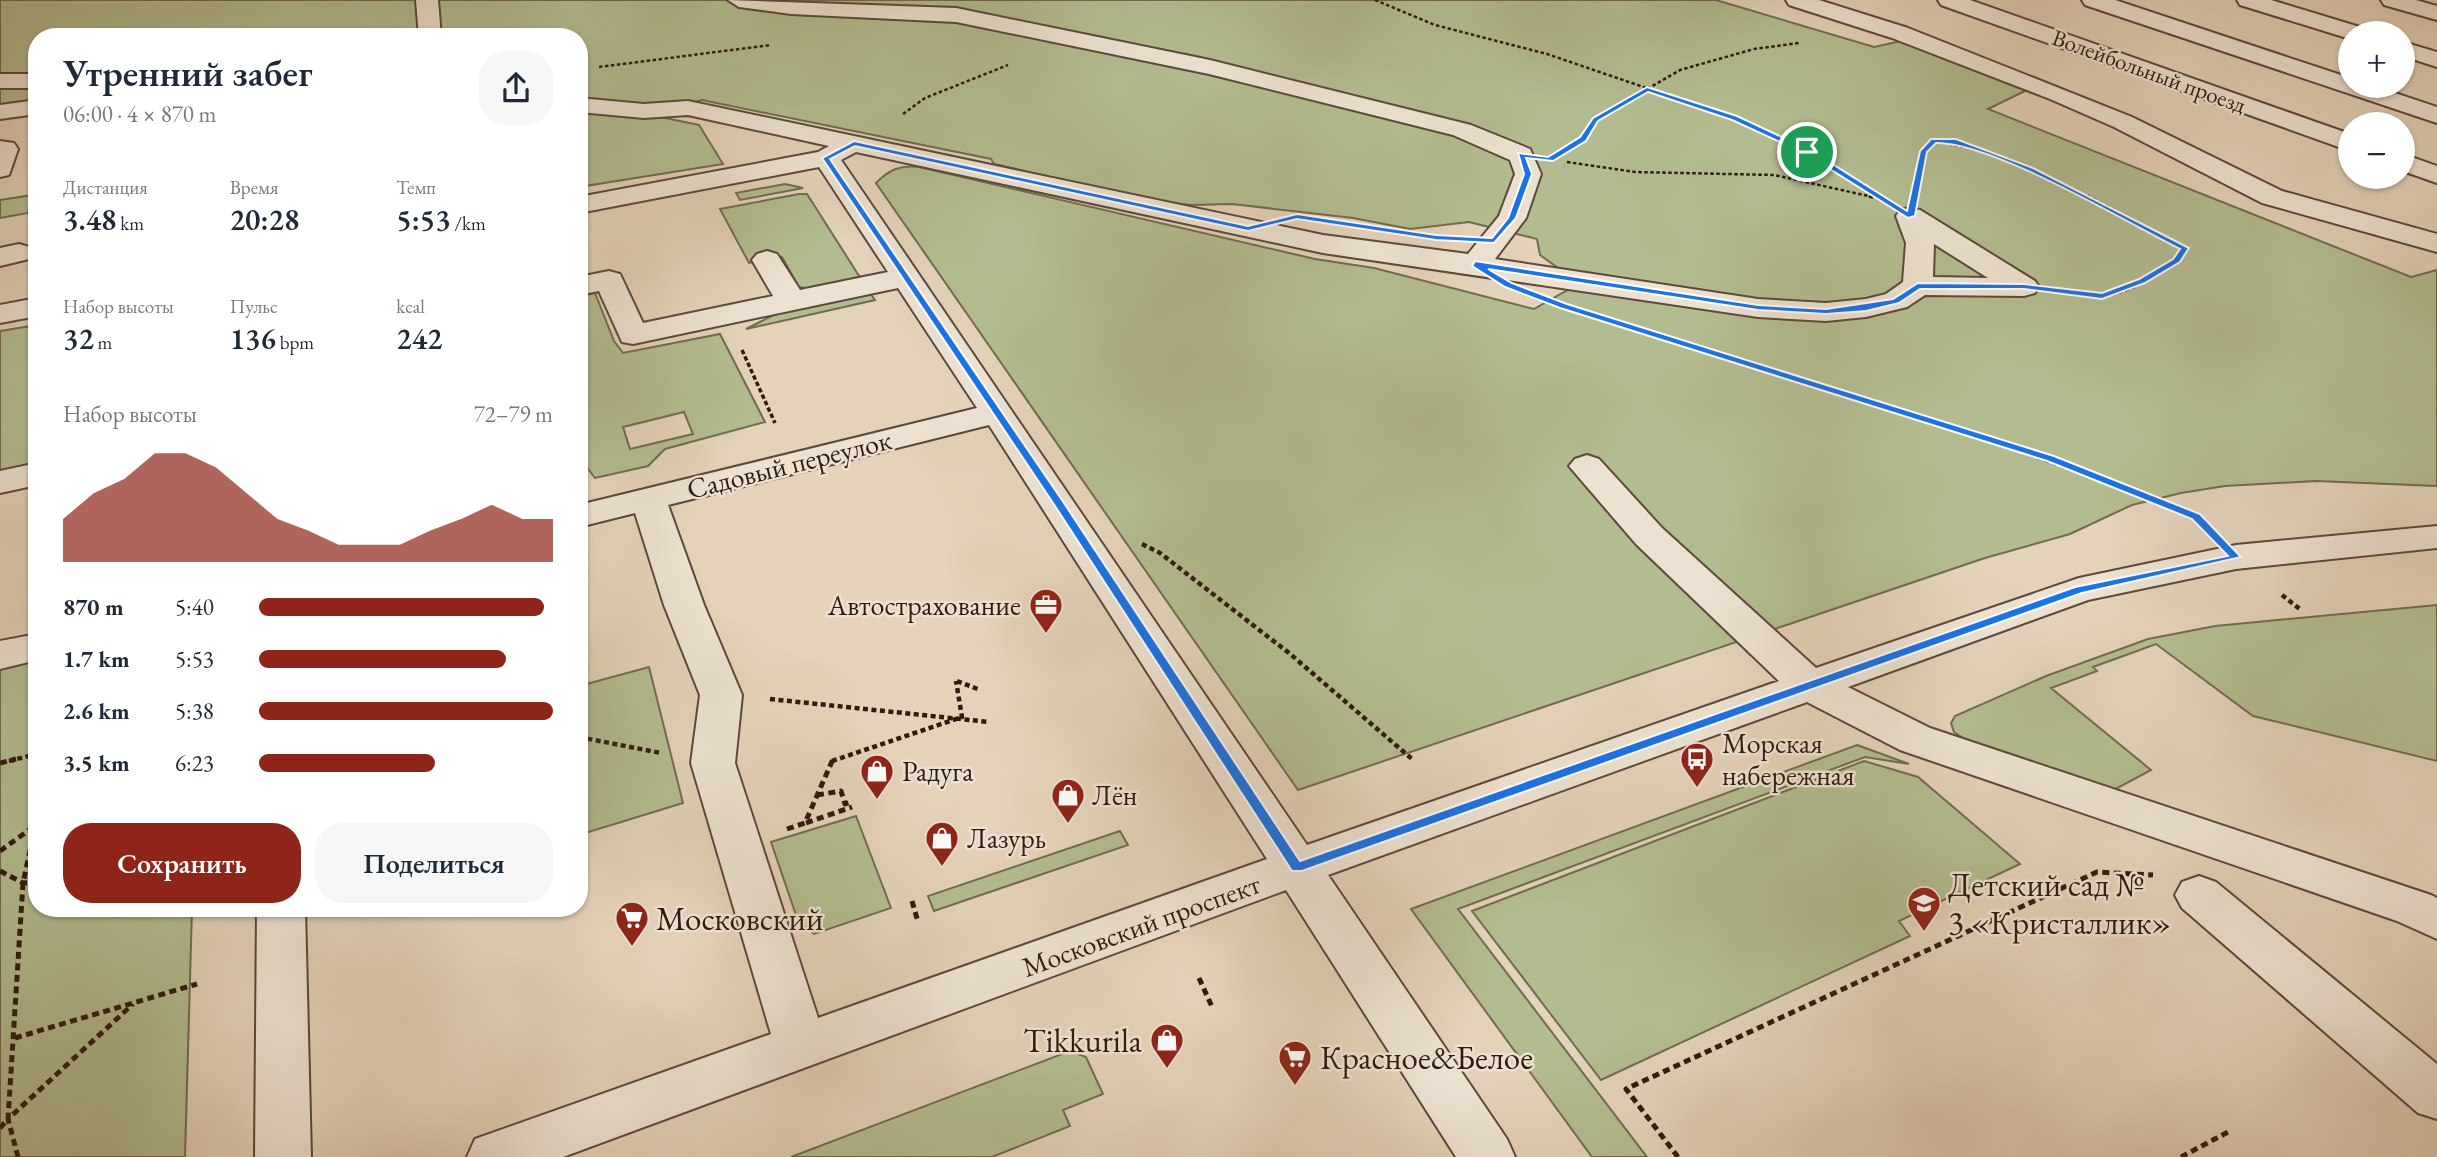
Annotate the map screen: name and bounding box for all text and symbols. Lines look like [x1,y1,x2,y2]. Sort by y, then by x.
map controls [2338,21,2415,189]
button: + [2338,21,2415,98]
street label: Волейбольный проезд [2048,22,2250,120]
text: Утренний забег [63,48,313,97]
button: share [479,51,553,125]
text: 06:00 · 4 × 870 m [63,99,216,129]
button: − [2338,112,2415,189]
pin [1777,122,1837,182]
icon: arrive [1788,133,1826,171]
text: Дистанция [63,175,148,200]
text: Время [230,175,278,200]
text: Темп [396,175,436,200]
text: 3.48 [63,200,116,239]
text: 20:28 [230,200,299,239]
text: 5:53 [396,200,451,239]
text: km [116,211,144,236]
text: /km [451,211,486,236]
text: Набор высоты [63,294,174,319]
text: Пульс [230,294,278,319]
text: kcal [396,294,425,319]
text: 32 [63,319,94,358]
text: 136 [230,319,276,358]
text: 242 [396,319,443,358]
text: m [94,330,112,355]
text: bpm [276,330,314,355]
text: Набор высоты [63,399,197,429]
text: 72–79 m [474,399,553,429]
street label: Садовый переулок [683,421,895,507]
office icon: Автострахование [1027,586,1065,635]
place label: Автострахование [827,587,1021,623]
text: 870 m [63,592,124,622]
text: 5:40 [175,592,214,622]
text: 1.7 km [63,644,130,674]
text: 5:53 [175,644,214,674]
text: 2.6 km [63,696,130,726]
text: 5:38 [175,696,214,726]
place label: Морская набережная [1722,725,1854,793]
bus stop icon: Морская набережная [1678,740,1716,789]
text: 3.5 km [63,748,130,778]
text: 6:23 [175,748,214,778]
shop icon: Радуга [858,752,896,801]
place label: Радуга [902,753,974,789]
shop icon: Лён [1049,776,1087,825]
place label: Лён [1092,777,1137,813]
shop icon: Лазурь [923,819,961,868]
place label: Лазурь [967,820,1046,856]
button: Сохранить [63,823,301,903]
button: Поделиться [315,823,553,903]
place label: Детский сад № 3 «Кристаллик» [1948,863,2171,944]
street label: Московский проспект [1017,865,1266,985]
school or university icon: Детский сад № 3 «Кристаллик» [1905,884,1943,933]
place label: Московский [656,897,823,940]
supermarket icon: Московский [613,899,651,948]
place label: Tikkurila [1023,1019,1143,1062]
shop icon: Tikkurila [1148,1021,1186,1070]
place label: Красное&Белое [1320,1036,1533,1079]
supermarket icon: Красное&Белое [1276,1038,1314,1087]

